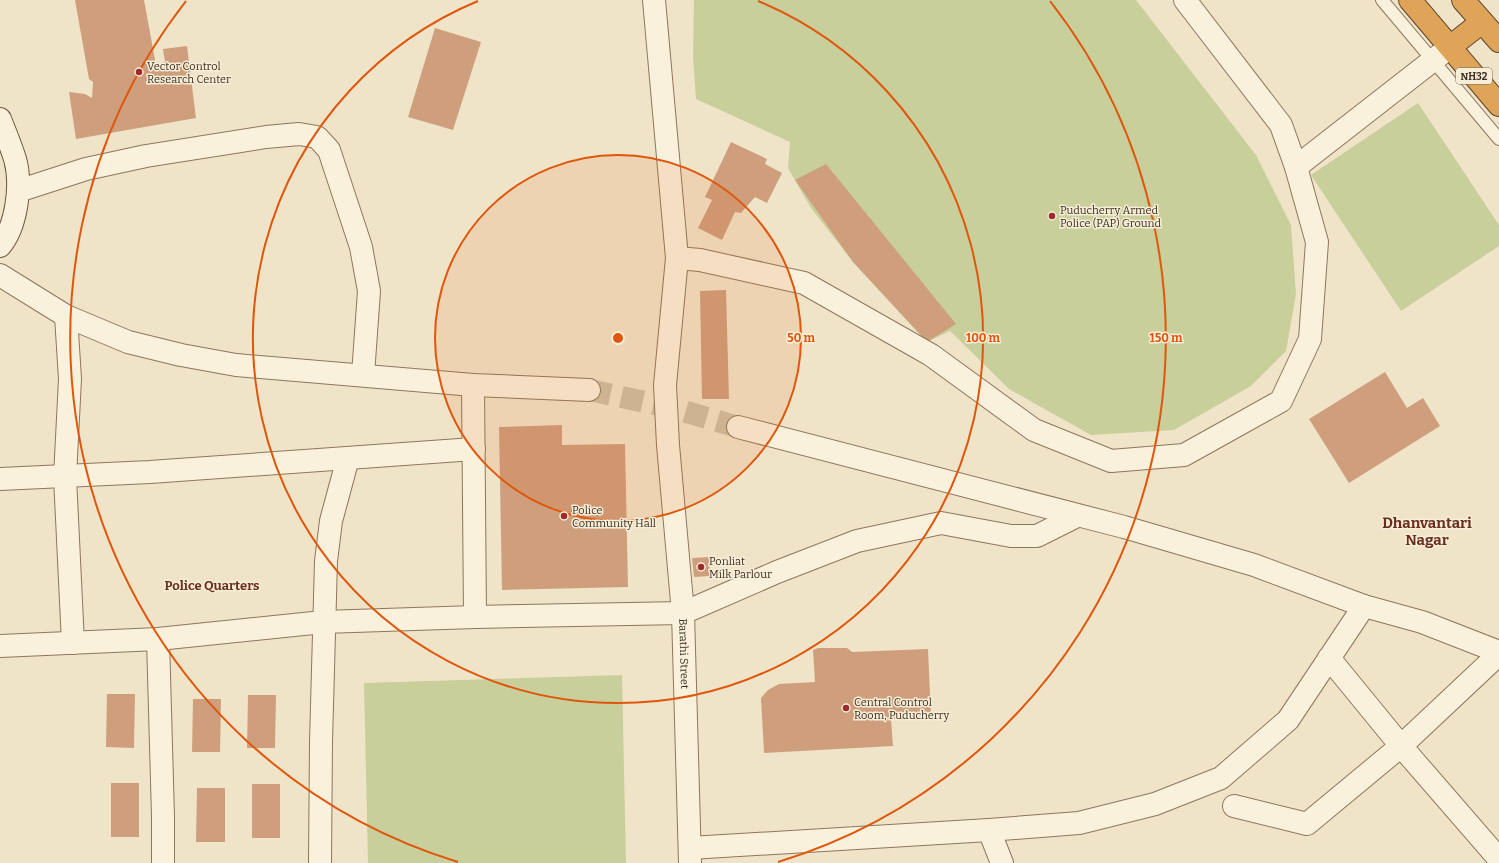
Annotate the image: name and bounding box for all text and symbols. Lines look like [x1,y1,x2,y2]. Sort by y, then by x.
place label: Vector Control Research Center [147,60,231,86]
marker: Vector Control Research Center [134,67,144,77]
road number: NH32 [1456,68,1492,84]
place label: Puducherry Armed Police (PAP) Ground [1060,204,1162,230]
marker: Puducherry Armed Police (PAP) Ground [1047,211,1057,221]
centre of rings [611,331,625,345]
text: 50 m [787,331,815,345]
text: 100 m [966,331,1001,345]
text: 150 m [1150,331,1183,345]
place label: Police Community Hall [572,504,656,530]
marker: Police Community Hall [559,511,569,521]
district label: Dhanvantari Nagar [1382,514,1472,549]
place label: Ponliat Milk Parlour [709,555,772,581]
marker: Ponliat Milk Parlour [696,562,706,572]
district label: Police Quarters [164,578,260,593]
street label: Barathi Street [676,618,691,689]
place label: Central Control Room, Puducherry [854,696,949,722]
marker: Central Control Room, Puducherry [841,703,851,713]

